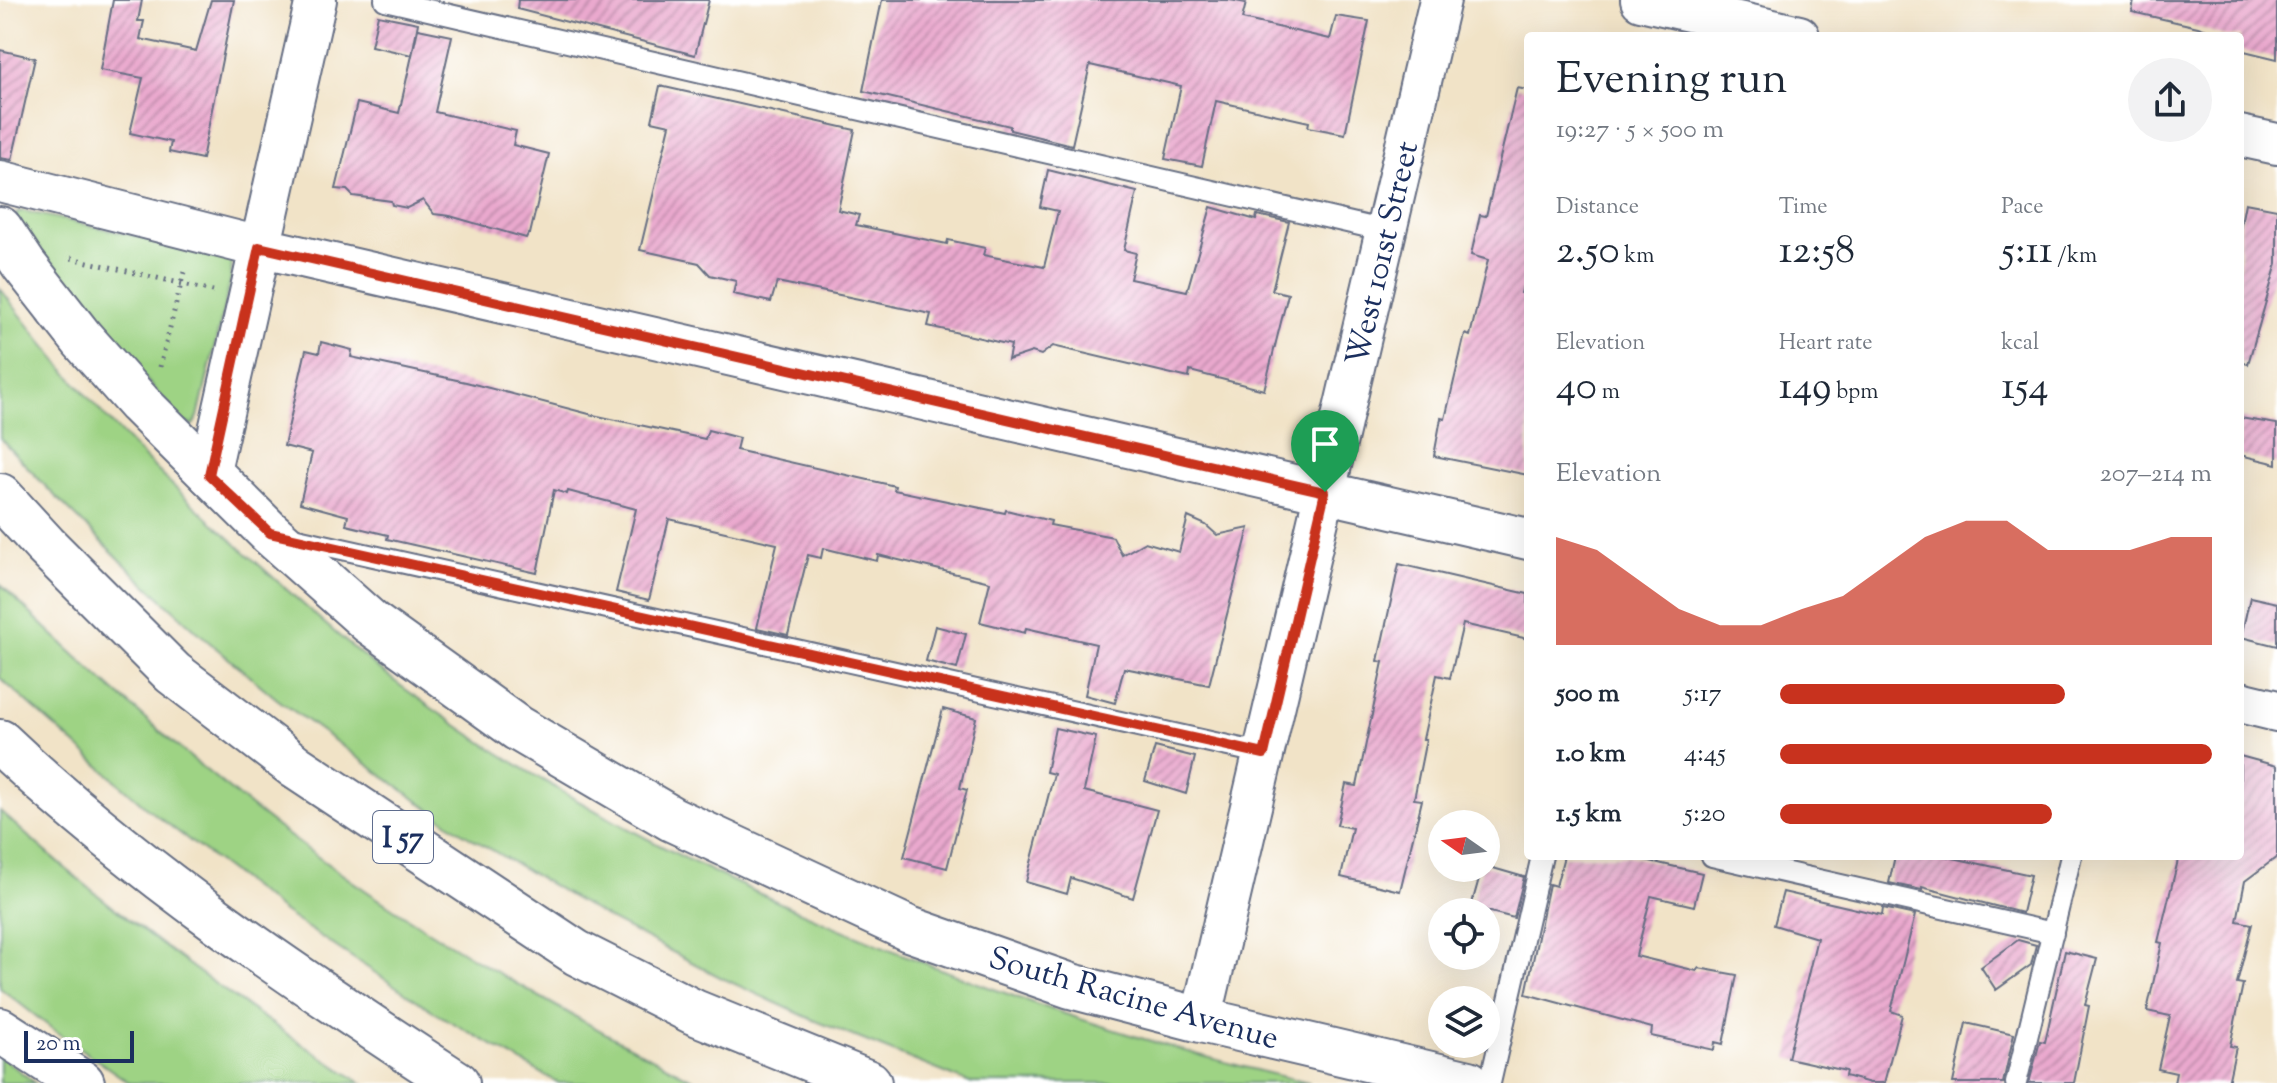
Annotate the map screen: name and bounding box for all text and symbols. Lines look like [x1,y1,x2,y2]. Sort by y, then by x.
text: Evening run [1556,50,1788,113]
button: share [2128,58,2212,142]
text: 19:27 · 5 × 500 m [1556,112,1724,149]
street label: West 101st Street [1336,137,1432,370]
text: Distance [1556,192,1639,224]
text: Time [1779,192,1828,224]
text: Pace [2001,192,2043,224]
text: 2.50 [1556,224,1620,281]
text: 12:58 [1779,224,1855,281]
text: 5:11 [2001,224,2053,281]
text: km [1620,241,1655,273]
text: /km [2053,241,2097,273]
text: Elevation [1556,328,1645,360]
text: Heart rate [1779,328,1873,360]
text: kcal [2001,328,2039,360]
text: 40 [1556,360,1597,417]
text: 149 [1779,360,1832,417]
text: 154 [2001,360,2049,417]
text: m [1597,377,1620,409]
text: bpm [1832,377,1878,409]
pin [1291,410,1359,492]
icon: arrive [1303,422,1347,466]
text: Elevation [1556,456,1661,493]
text: 207–214 m [2100,456,2212,493]
text: 500 m [1556,676,1619,713]
text: 5:17 [1684,676,1722,713]
text: 1.0 km [1556,736,1626,773]
text: 4:45 [1684,736,1726,773]
text: 1.5 km [1556,796,1622,833]
text: 5:20 [1684,796,1726,833]
north arrow [1428,810,1500,882]
map controls [1428,810,1500,1058]
road number: I 57 [373,811,433,863]
button: locate [1428,898,1500,970]
street label: South Racine Avenue [983,936,1284,1063]
button: layers [1428,986,1500,1058]
scale bar [24,1027,134,1063]
text: 20 m [36,1029,81,1061]

